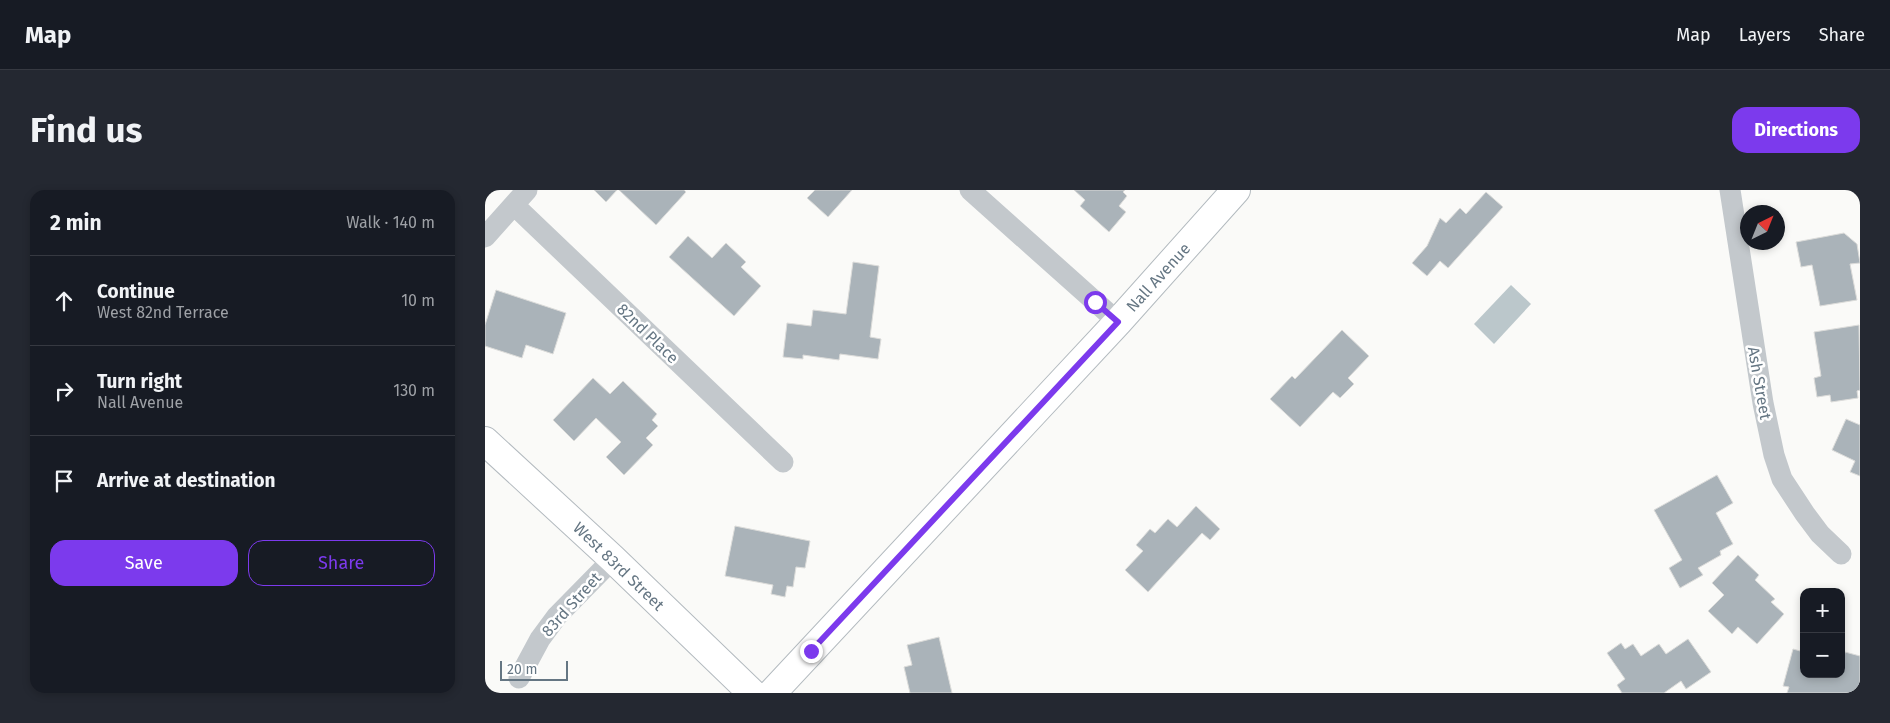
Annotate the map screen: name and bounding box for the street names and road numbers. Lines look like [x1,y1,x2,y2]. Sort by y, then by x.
street label: Nall Avenue [1122,239,1194,316]
street label: 82nd Place [613,299,682,367]
street label: Ash Street [1744,345,1775,421]
street label: West 83rd Street [570,518,668,614]
street label: 83rd Street [537,568,605,640]

